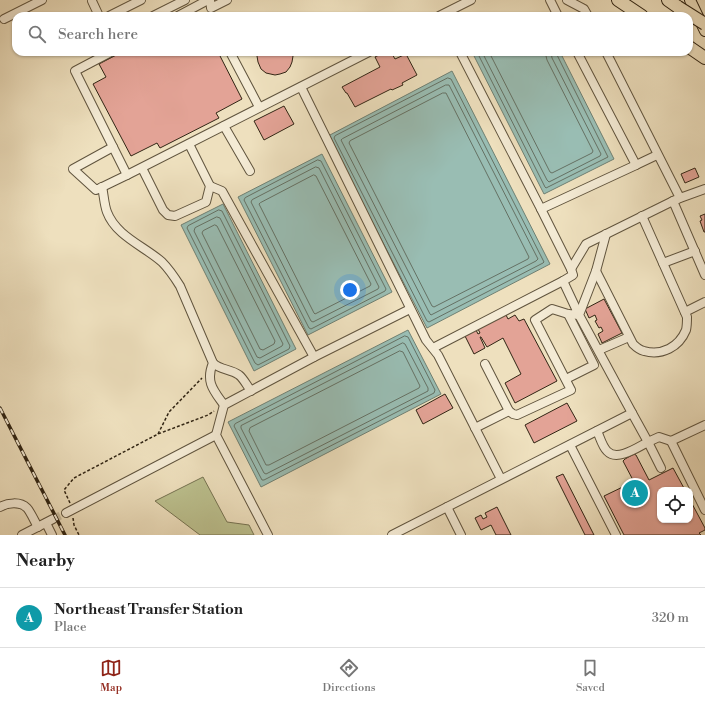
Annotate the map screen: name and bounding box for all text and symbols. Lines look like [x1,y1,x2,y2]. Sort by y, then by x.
search box [12,12,693,56]
icon: search [26,23,48,45]
text: Search here [58,25,138,44]
your location [340,280,360,300]
pin: A [622,478,648,508]
map controls [657,487,693,523]
button: locate [657,487,693,523]
text: Nearby [16,550,75,572]
text: Northeast Transfer Station [54,600,243,619]
text: A [24,610,34,626]
text: 320 m [652,610,689,626]
text: Place [54,619,86,635]
tab: Map [100,657,122,695]
tab: Directions [323,657,376,695]
tab: Saved [576,657,605,695]

